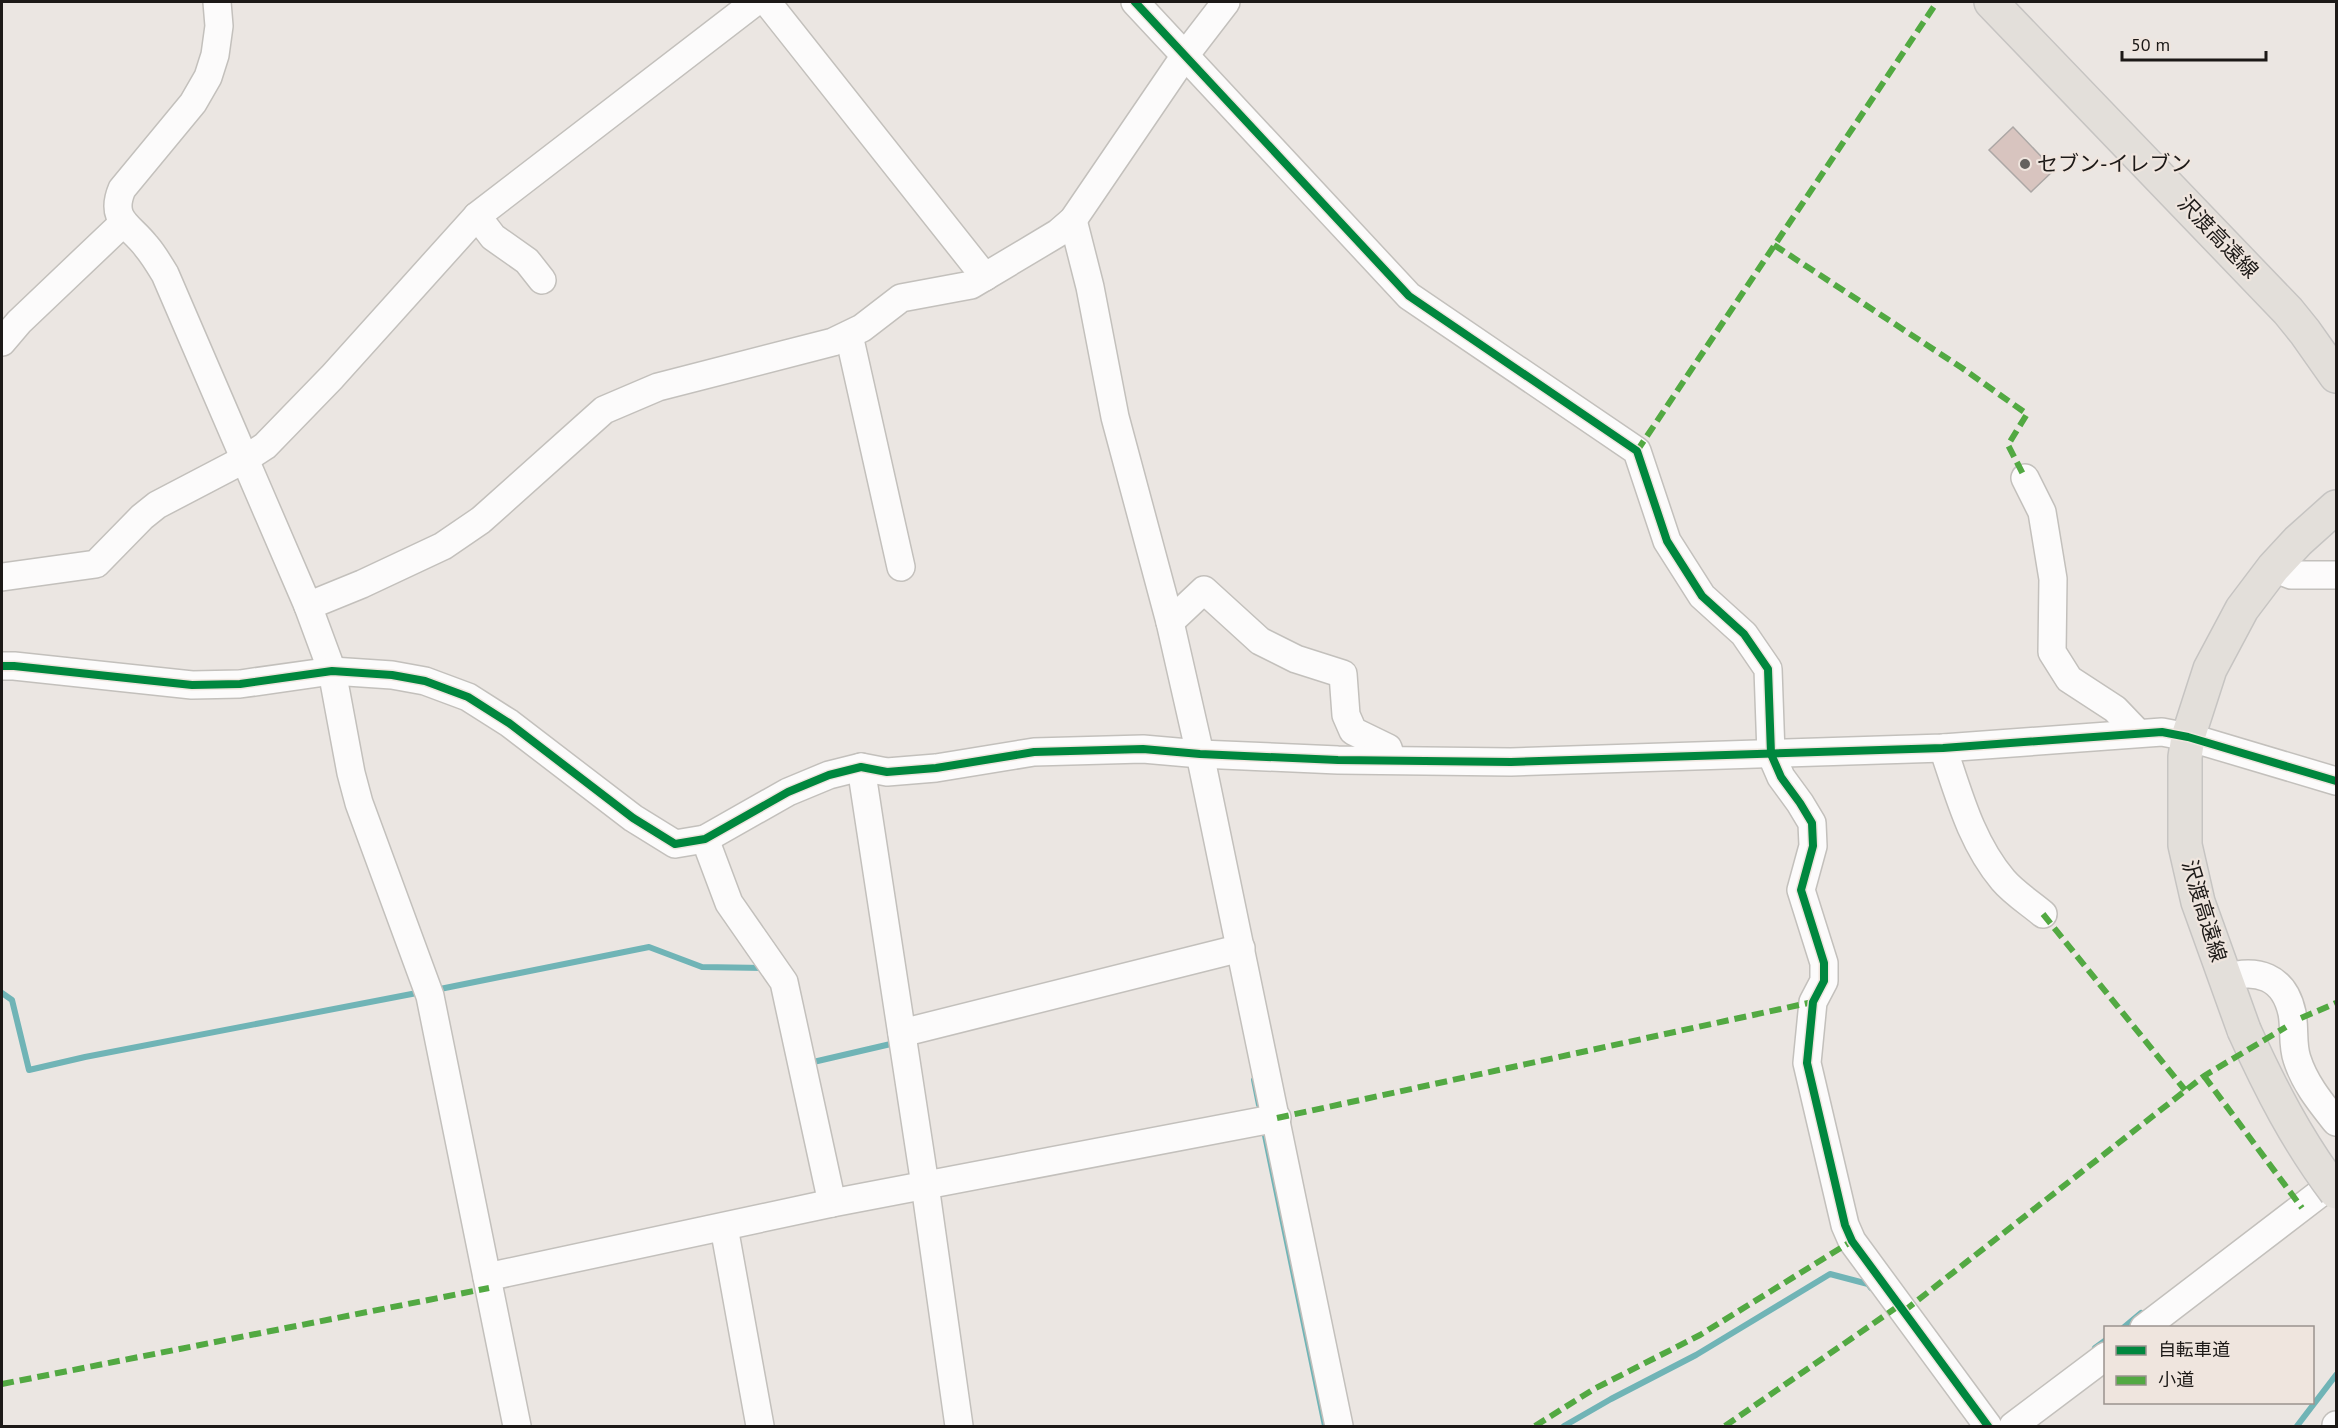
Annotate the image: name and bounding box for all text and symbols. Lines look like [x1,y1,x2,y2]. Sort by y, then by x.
scale bar [2122,24,2266,62]
text: 50 m [2131,33,2170,56]
place label: セブン-イレブン [2037,150,2192,177]
marker: セブン-イレブン [2018,157,2032,171]
street label: 沢渡高遠線 [2172,190,2265,284]
street label: 沢渡高遠線 [2176,857,2233,965]
legend [2104,1326,2314,1404]
text: 自転車道 [2158,1338,2230,1361]
text: 小道 [2158,1368,2194,1391]

